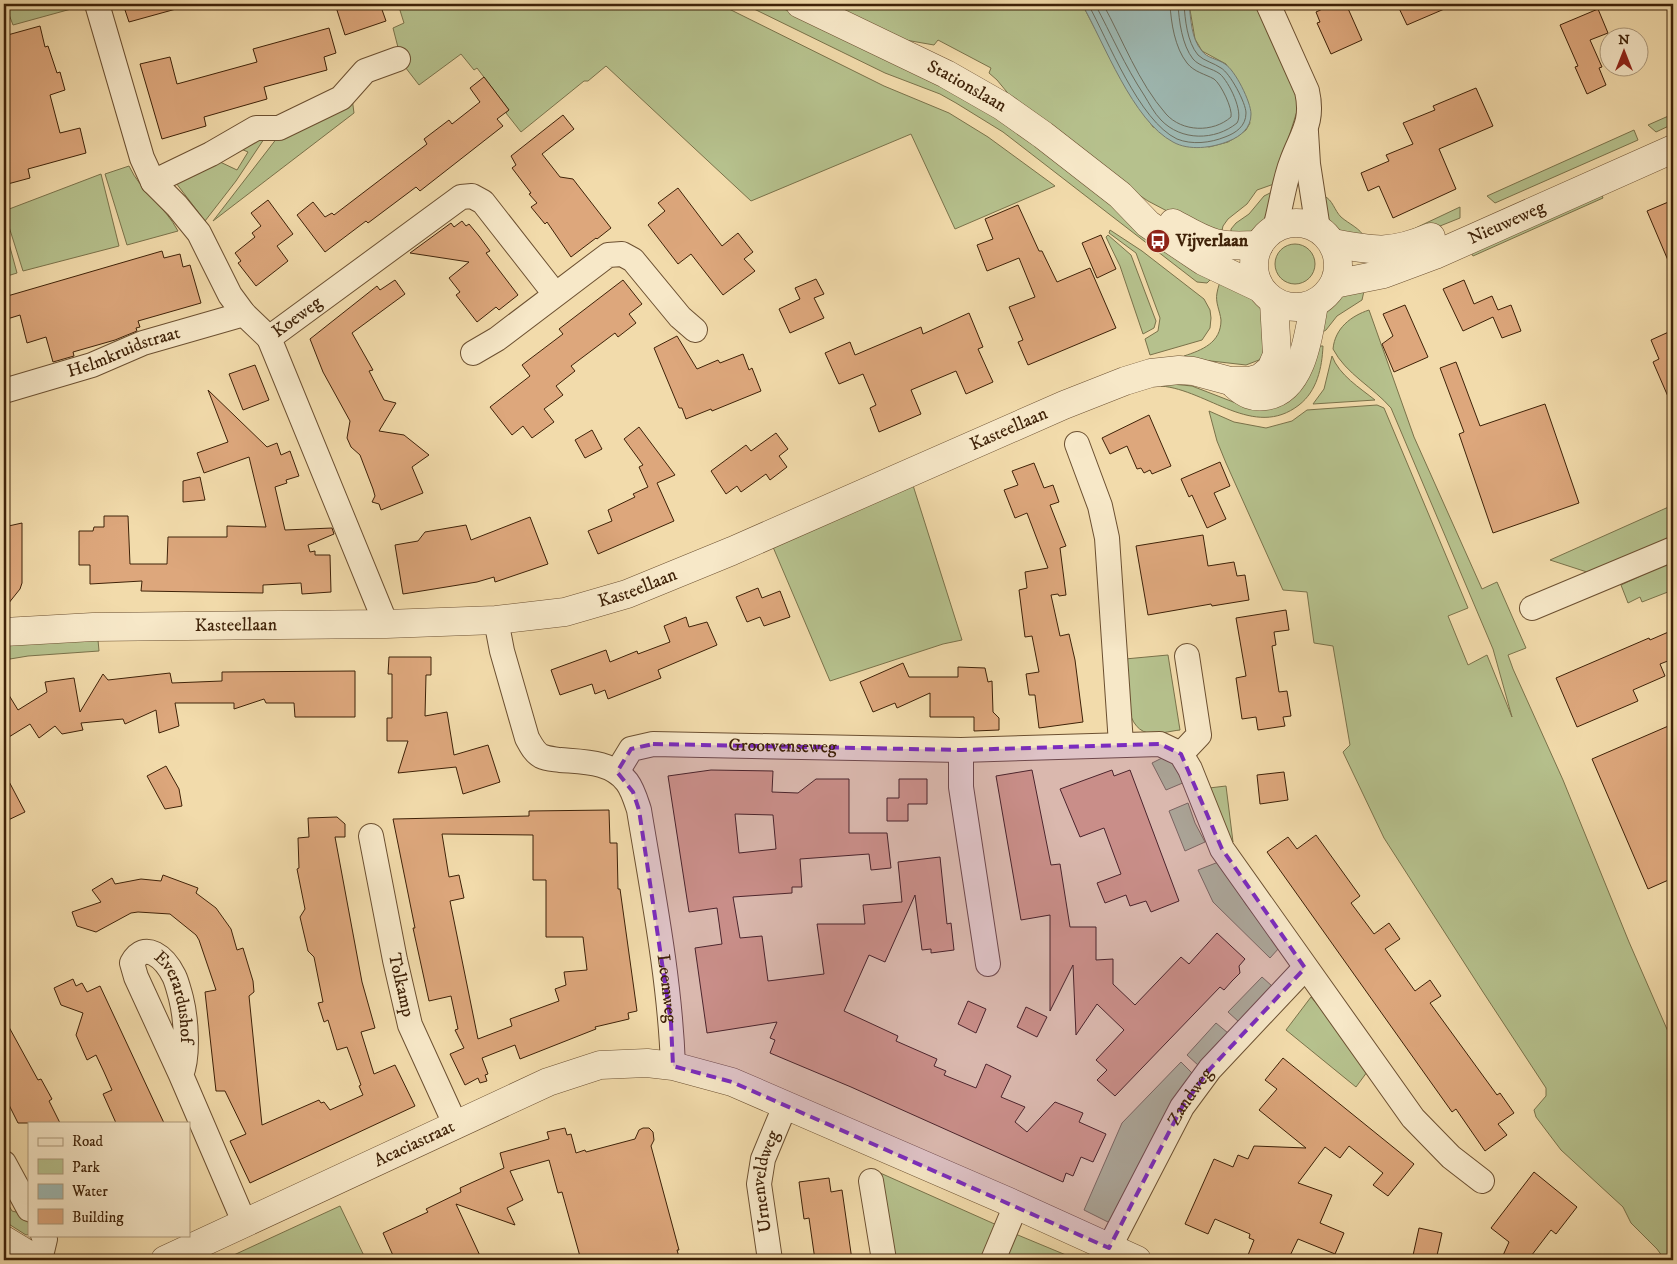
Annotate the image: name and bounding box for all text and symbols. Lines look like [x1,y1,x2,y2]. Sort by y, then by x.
north arrow [1600,28,1650,78]
text: N [1618,31,1630,49]
street label: Stationslaan [923,56,1011,118]
street label: Nieuweweg [1465,196,1549,250]
bus stop icon: Vijverlaan [1145,228,1171,254]
place label: Vijverlaan [1175,230,1249,252]
street label: Koeweg [268,292,327,343]
street label: Helmkruidstraat [65,322,183,383]
street label: Kasteellaan [967,402,1051,456]
street label: Kasteellaan [596,564,681,613]
street label: Kasteellaan [194,614,278,637]
street label: Grootvenseweg [728,734,837,759]
street label: Everardushof [149,946,197,1046]
street label: Tolkamp [383,951,419,1019]
street label: Leemweg [652,953,681,1024]
street label: Zandweg [1163,1063,1218,1129]
street label: Acaciastraat [371,1116,458,1172]
legend [28,1122,190,1236]
street label: Urnenveldweg [748,1127,785,1234]
text: Road [72,1132,104,1151]
text: Park [72,1158,101,1177]
text: Water [71,1182,108,1201]
text: Building [72,1208,124,1227]

